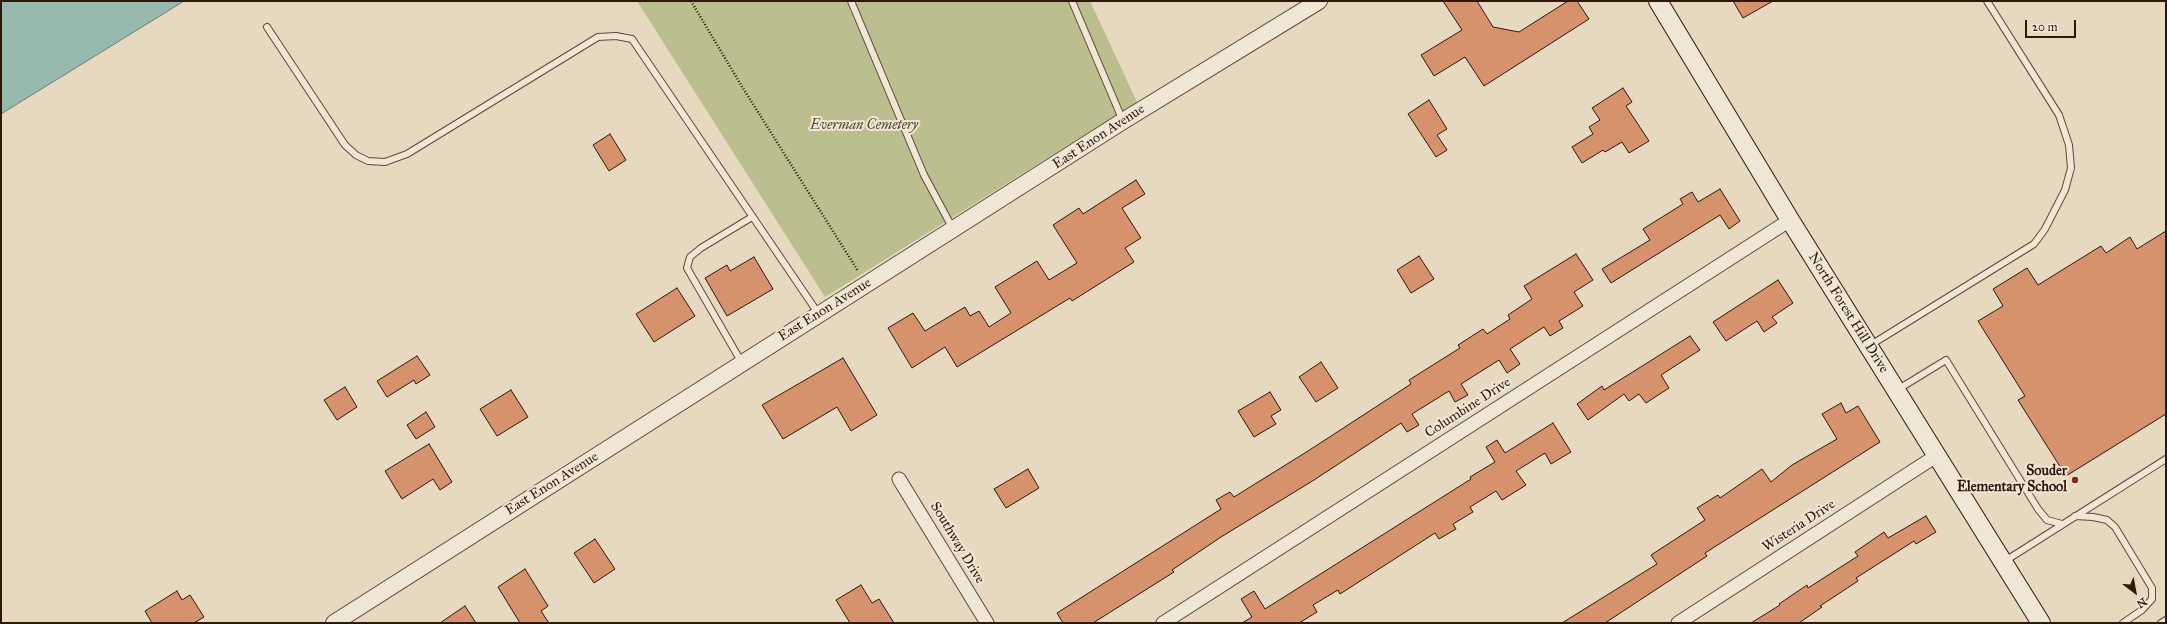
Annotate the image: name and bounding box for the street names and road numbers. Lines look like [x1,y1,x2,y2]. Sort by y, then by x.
street label: East Enon Avenue [1050,101,1148,173]
street label: North Forest Hill Drive [1804,250,1892,376]
street label: East Enon Avenue [775,275,875,345]
street label: Columbine Drive [1422,374,1514,442]
street label: East Enon Avenue [502,449,602,519]
street label: Wisteria Drive [1759,496,1839,556]
street label: Southway Drive [926,499,988,587]

